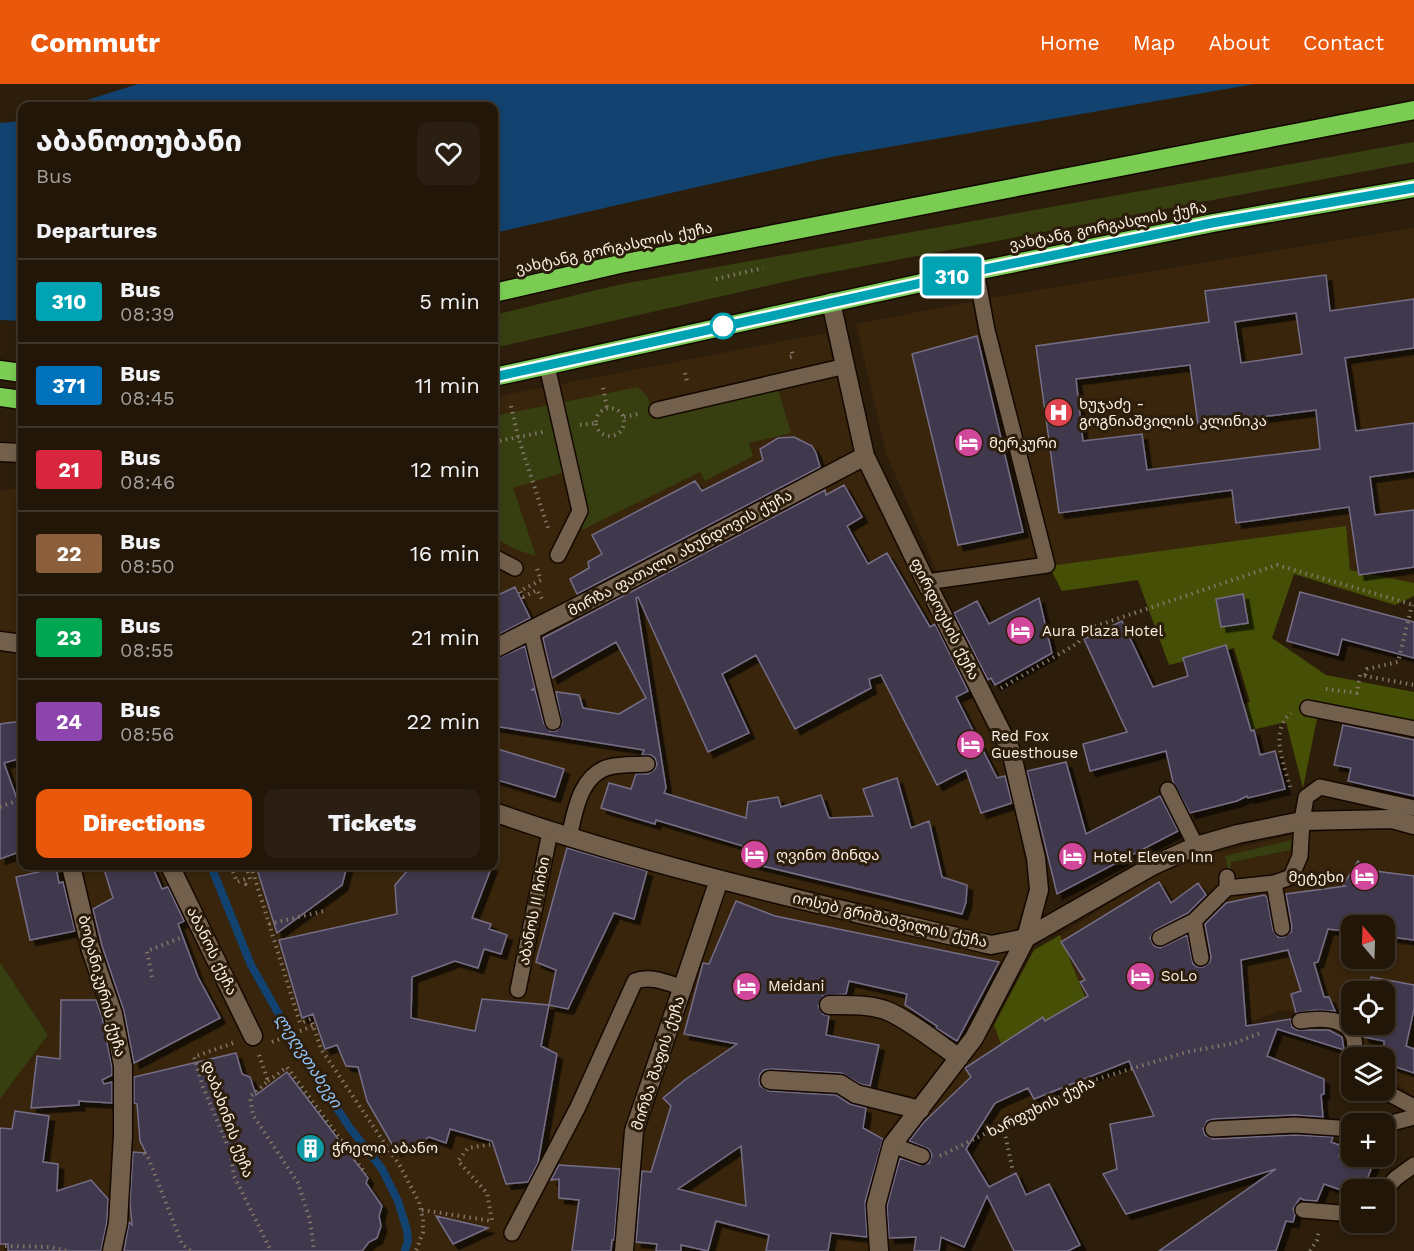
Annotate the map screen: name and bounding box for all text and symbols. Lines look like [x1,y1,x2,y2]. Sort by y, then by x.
text: Commutr [30,26,160,59]
text: Home [1040,30,1100,55]
text: Map [1133,30,1176,55]
text: About [1209,30,1270,55]
text: Contact [1303,30,1384,55]
button: heart [417,122,480,185]
text: აბანოთუბანი [36,125,242,158]
text: Bus [36,164,72,188]
street label: ვახტანგ გორგასლის ქუჩა [1008,198,1208,254]
text: Departures [36,218,157,243]
street label: ვახტანგ გორგასლის ქუჩა [514,218,714,278]
line badge: 310 [918,256,986,296]
text: 310 [934,264,970,289]
text: Bus [120,277,160,302]
text: 310 [51,289,87,314]
text: 5 min [419,289,480,314]
text: 08:39 [120,302,175,326]
unlabelled marker [710,313,736,339]
text: Bus [120,361,160,386]
text: 371 [52,373,86,398]
text: 11 min [415,373,480,398]
text: 08:45 [120,386,175,410]
place label: ხუჯაძე - გოგნიაშვილის კლინიკა [1079,395,1267,430]
hospital icon: ხუჯაძე - გოგნიაშვილის კლინიკა [1042,397,1074,429]
hotel icon: მერკური [952,427,984,459]
place label: მერკური [989,434,1057,452]
text: Bus [120,445,160,470]
text: 21 [58,457,80,482]
text: 12 min [411,457,480,482]
text: 08:46 [120,470,175,494]
street label: მირზა ფათალი ახუნდოვის ქუჩა [565,486,795,620]
text: Bus [120,529,160,554]
text: 22 [56,541,82,566]
text: 16 min [410,541,480,566]
text: 08:50 [120,554,175,578]
street label: ფირდოუსის ქუჩა [906,555,984,683]
text: Bus [120,613,160,638]
hotel icon: Aura Plaza Hotel [1005,615,1037,647]
place label: Aura Plaza Hotel [1042,622,1163,640]
text: 23 [57,625,81,650]
text: 21 min [411,625,480,650]
text: 08:55 [120,638,174,662]
text: Bus [120,697,160,722]
text: 24 [56,709,82,734]
text: 22 min [406,709,480,734]
text: 08:56 [120,722,174,746]
place label: Red Fox Guesthouse [991,727,1078,762]
hotel icon: Red Fox Guesthouse [954,729,986,761]
button: Directions [36,789,252,858]
button: Tickets [264,789,480,858]
hotel icon: ღვინო მინდა [739,839,771,871]
hotel icon: Hotel Eleven Inn [1056,841,1088,873]
place label: ღვინო მინდა [776,846,880,864]
place label: Hotel Eleven Inn [1093,848,1213,866]
street label: აბანოს II ჩიხი [515,855,553,967]
hotel icon: მეტეხი [1349,861,1381,893]
place label: მეტეხი [1289,868,1344,886]
street label: იოსებ გრიშაშვილის ქუჩა [791,889,989,951]
street label: აბანოს ქუჩა [183,904,241,998]
street label: ბოტანიკურის ქუჩა [74,913,130,1059]
north arrow [1341,915,1395,969]
map controls [1341,915,1395,1233]
hotel icon: SoLo [1124,960,1156,992]
place label: SoLo [1161,967,1197,985]
hotel icon: Meidani [731,970,763,1002]
place label: Meidani [768,977,825,995]
button: locate [1341,981,1395,1035]
street label: მირზა შაფის ქუჩა [628,994,688,1132]
water label: ლეღვთახევი [271,1010,347,1112]
button: layers [1341,1047,1395,1101]
street label: დაბახინის ქუჩა [198,1058,258,1180]
street label: ხარფუხის ქუჩა [984,1073,1098,1141]
button: + [1341,1113,1395,1167]
building icon: ჭრელი აბანო [295,1132,327,1164]
place label: ჭრელი აბანო [332,1139,438,1157]
button: − [1341,1179,1395,1233]

